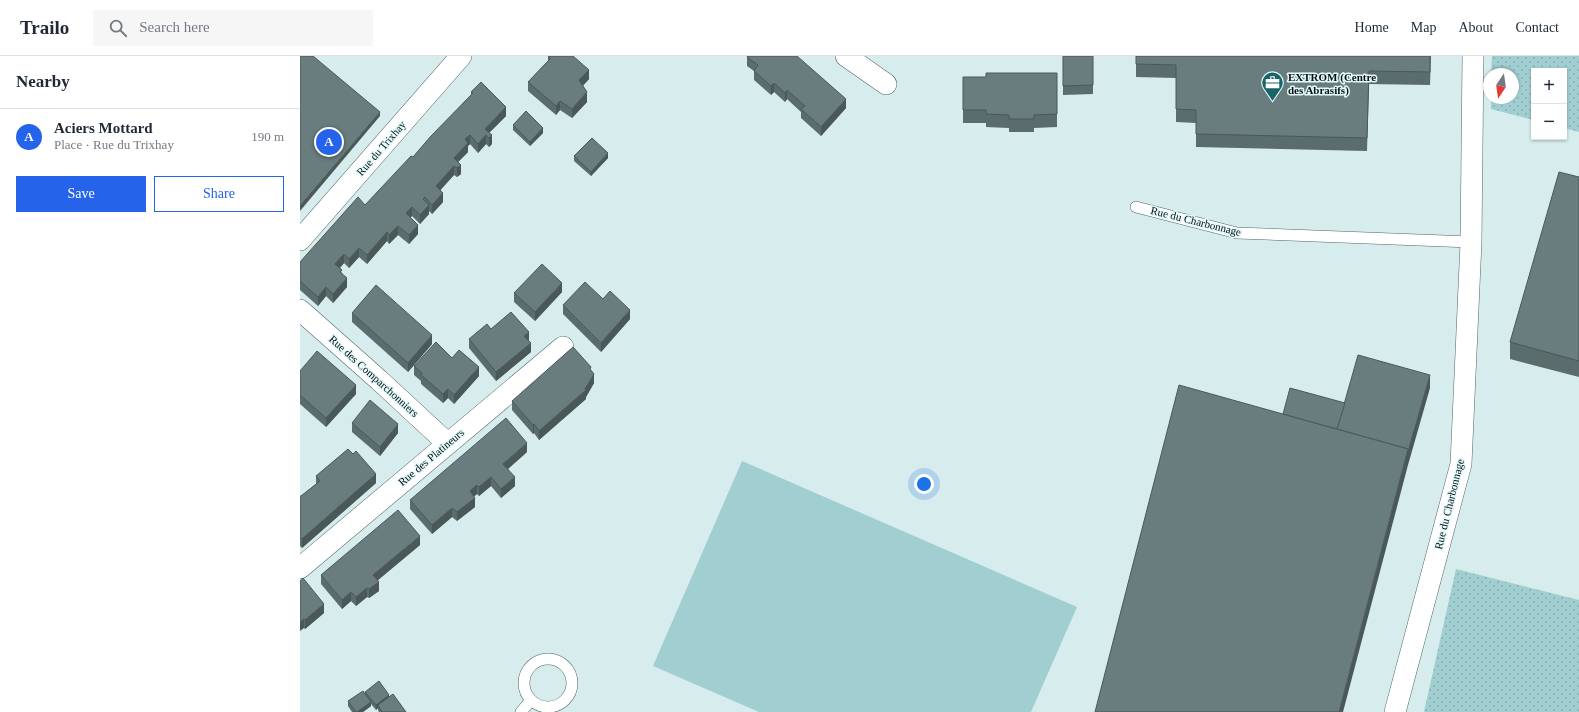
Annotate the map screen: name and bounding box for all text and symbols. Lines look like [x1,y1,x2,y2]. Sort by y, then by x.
search box [93,10,373,46]
text: Trailo [20,17,69,38]
icon: search [107,17,129,39]
text: Search here [139,19,210,35]
text: Home [1355,20,1389,35]
text: Map [1411,20,1436,35]
text: About [1458,20,1493,35]
text: Contact [1515,20,1559,35]
north arrow [1483,68,1519,104]
map controls [1531,68,1567,140]
button: + [1531,68,1567,104]
office icon: EXTROM (Centre des Abrasifs) [1259,70,1285,103]
place label: EXTROM (Centre des Abrasifs) [1288,71,1376,97]
text: Nearby [16,72,70,91]
button: − [1531,104,1567,140]
street label: Rue du Trixhay [354,118,408,178]
text: Aciers Mottard [54,120,153,136]
pin: A [316,127,342,157]
text: A [24,129,34,144]
text: 190 m [251,129,284,144]
text: Place · Rue du Trixhay [54,137,174,152]
button: Save [16,176,146,212]
button: Share [154,176,284,212]
street label: Rue du Charbonnage [1149,204,1243,238]
street label: Rue des Comparchonniers [327,333,421,419]
street label: Rue des Platineurs [396,426,466,488]
street label: Rue du Charbonnage [1432,457,1466,551]
your location [914,474,934,494]

